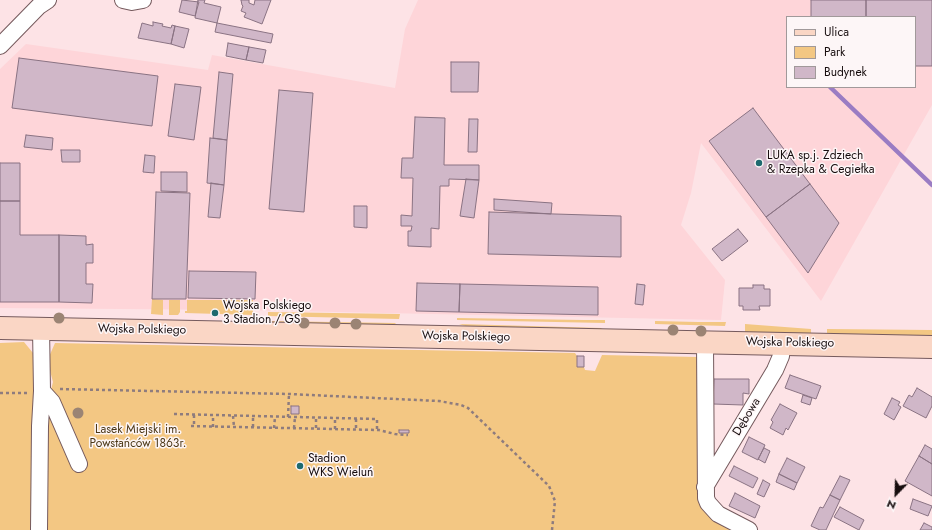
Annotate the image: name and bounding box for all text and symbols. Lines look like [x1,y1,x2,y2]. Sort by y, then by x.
legend [786,16,916,88]
text: Ulica [824,23,849,41]
text: Park [824,43,845,61]
text: Budynek [824,63,867,81]
place label: LUKA sp.j. Zdziech & Rzepka & Cegiełka [767,149,874,177]
marker: LUKA sp.j. Zdziech & Rzepka & Cegiełka [754,158,764,168]
place label: Wojska Polskiego 3 Stadion / GS [223,299,311,327]
marker: Wojska Polskiego 3 Stadion / GS [210,308,220,318]
street label: Wojska Polskiego [98,322,186,338]
street label: Wojska Polskiego [422,329,510,345]
street label: Wojska Polskiego [746,335,834,351]
street label: Dębowa [730,396,764,438]
park label: Lasek Miejski im. Powstańców 1863r. [90,423,186,451]
place label: Stadion WKS Wieluń [308,452,373,480]
marker: Stadion WKS Wieluń [295,461,305,471]
north arrow [876,474,916,514]
text: N [884,496,898,514]

